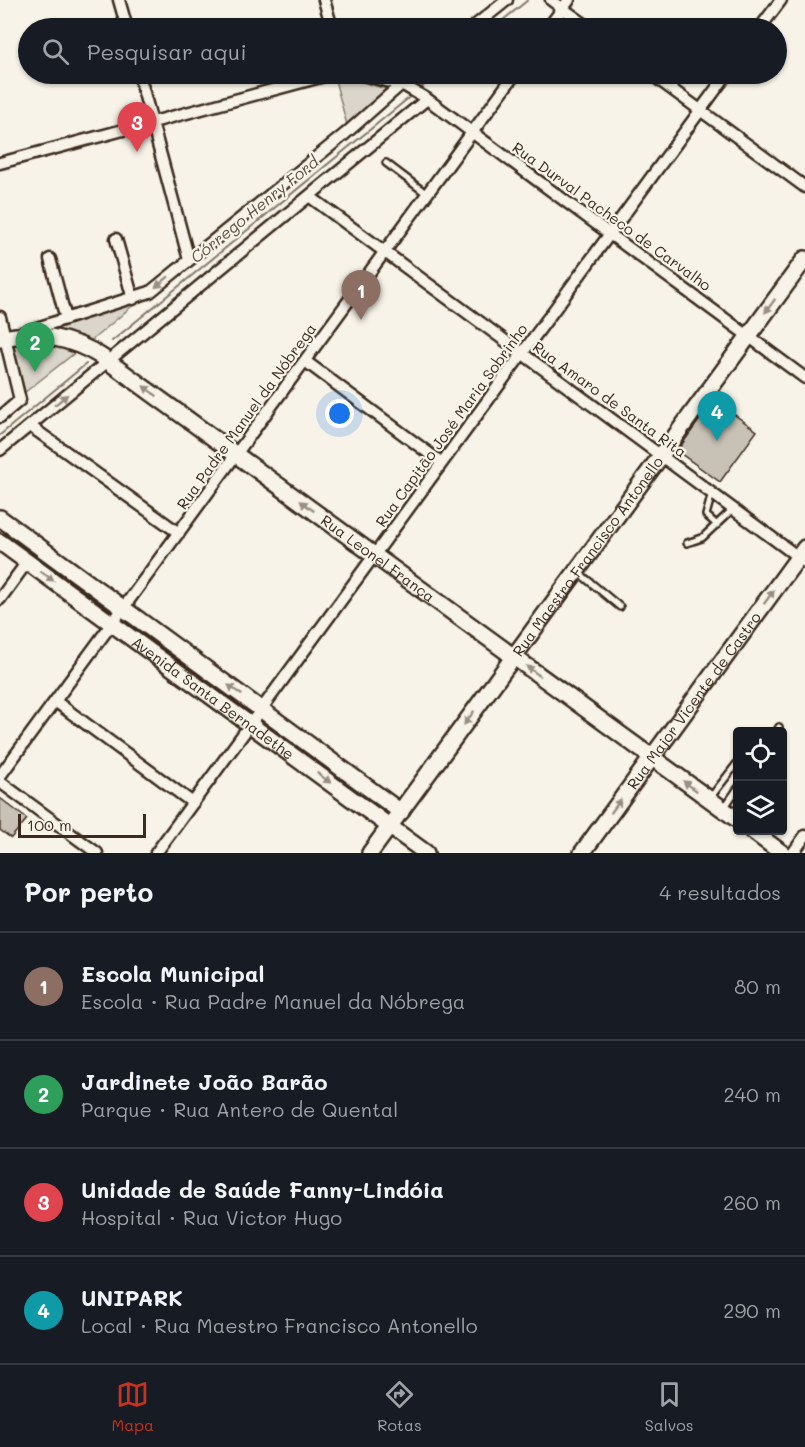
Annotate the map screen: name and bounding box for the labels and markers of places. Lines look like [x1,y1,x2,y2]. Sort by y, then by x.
pin: 3 [118,102,156,152]
pin: 1 [342,270,380,320]
pin: 2 [15,322,54,372]
pin: 4 [698,392,736,441]

